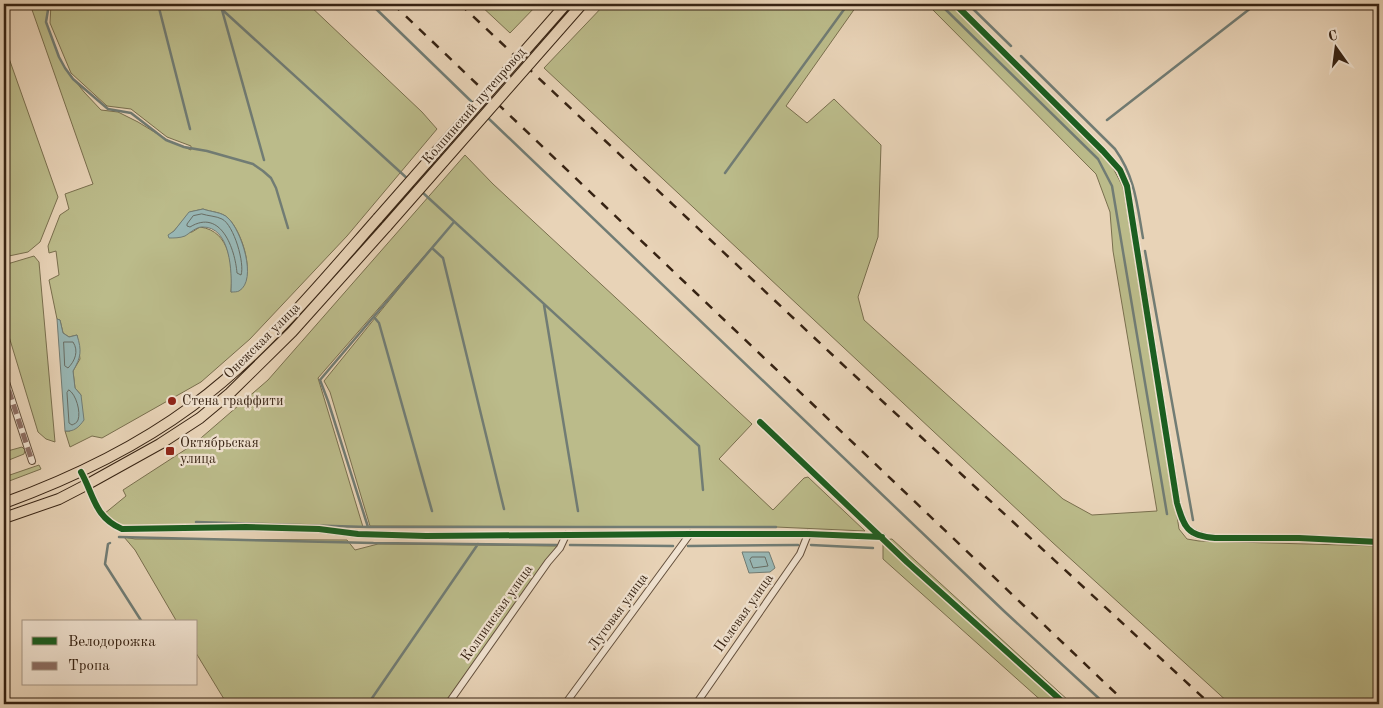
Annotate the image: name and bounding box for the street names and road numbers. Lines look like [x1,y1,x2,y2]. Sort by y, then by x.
street label: Колпинский путепровод [420,45,528,167]
street label: Онежская улица [221,300,303,382]
street label: Колпинская улица [459,562,536,664]
street label: Луговая улица [586,571,651,653]
street label: Полевая улица [712,571,776,655]

